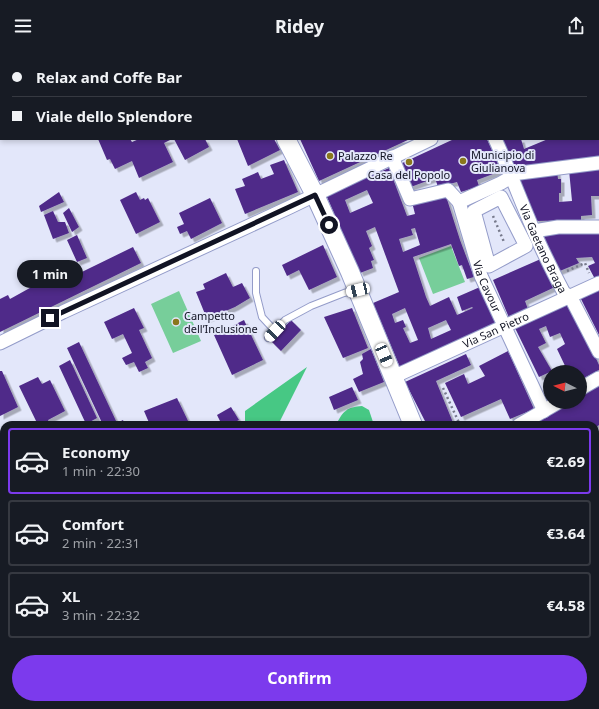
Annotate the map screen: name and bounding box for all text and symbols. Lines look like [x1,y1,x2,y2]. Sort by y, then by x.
text: Ridey [275,14,324,38]
icon: menu [12,15,34,37]
icon: share [565,15,587,37]
text: Relax and Coffe Bar [36,67,182,87]
text: Viale dello Splendore [36,106,192,126]
place label: Municipio di Giulianova [471,147,534,175]
place label: Palazzo Re [338,148,393,163]
marker: Palazzo Re [325,151,335,161]
marker: Municipio di Giulianova [458,156,468,166]
marker: Casa del Popolo [404,157,414,167]
place label: Casa del Popolo [368,167,451,182]
street label: Via Gaetano Braga [517,202,571,296]
route start [320,216,338,234]
street label: Via Cavour [470,259,505,315]
callout: 1 min [17,260,83,288]
text: 1 min [32,265,68,283]
car [345,281,371,299]
place label: Campetto dell’Inclusione [184,308,258,336]
street label: Via San Pietro [460,308,531,351]
route end [41,309,59,327]
marker: Campetto dell’Inclusione [171,317,181,327]
car [262,318,288,344]
car [374,342,394,368]
north arrow [543,365,587,409]
map controls [543,365,587,409]
text: Economy [62,442,130,462]
icon: car [14,443,50,479]
text: €2.69 [546,451,585,471]
text: 1 min · 22:30 [62,462,140,480]
text: Comfort [62,514,124,534]
icon: car [14,515,50,551]
text: €3.64 [546,523,585,543]
text: 2 min · 22:31 [62,534,140,552]
text: XL [62,586,80,606]
icon: car [14,587,50,623]
text: €4.58 [546,595,585,615]
text: 3 min · 22:32 [62,606,140,624]
button: Confirm [12,655,587,701]

